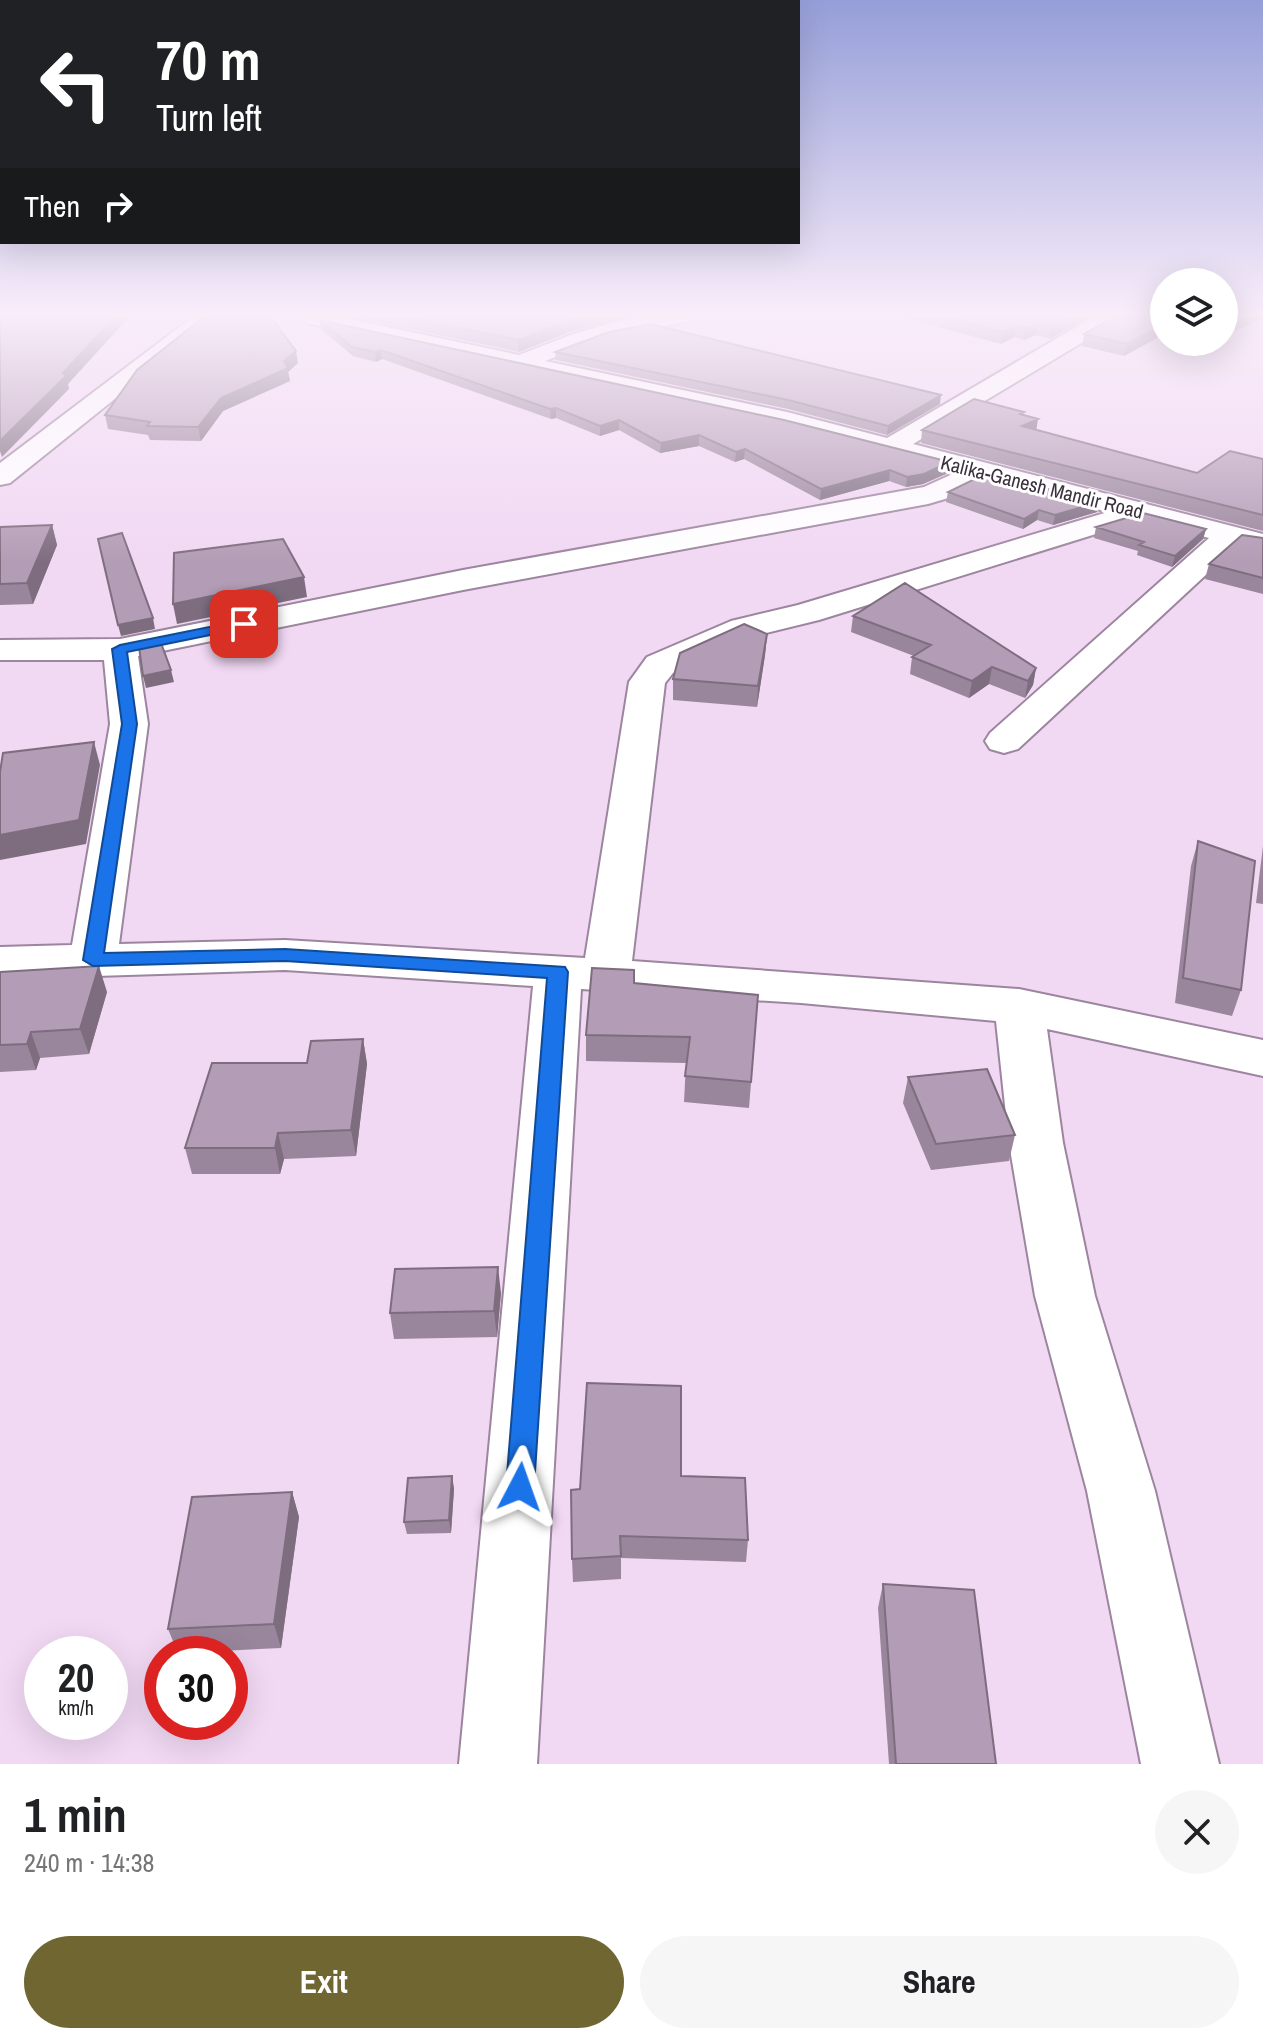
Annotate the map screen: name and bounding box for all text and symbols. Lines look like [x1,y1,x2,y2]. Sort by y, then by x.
text: 70 m [156,22,261,97]
icon: left [24,32,128,136]
text: Turn left [156,94,262,142]
icon: right [96,184,140,228]
text: Then [24,186,80,226]
map controls [1150,268,1238,356]
button: layers [1150,268,1238,356]
street label: Kalika-Ganesh Mandir Road [938,448,1146,525]
pin [210,590,278,658]
icon: arrive [222,602,266,646]
position arrow [478,1445,562,1529]
speed limit sign: 30 [144,1636,248,1740]
text: 20 [58,1651,94,1704]
text: km/h [58,1694,94,1721]
text: 1 min [24,1782,127,1847]
button: close [1155,1790,1239,1874]
text: 240 m · 14:38 [24,1845,154,1880]
button: Exit [24,1936,624,2028]
button: Share [640,1936,1239,2028]

